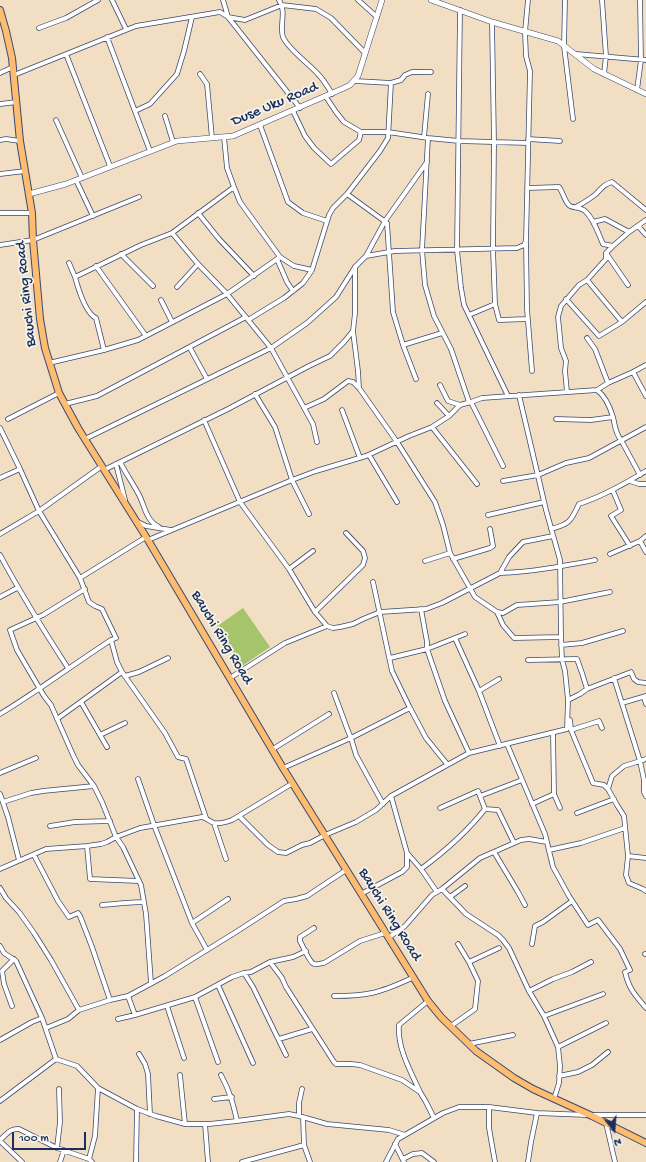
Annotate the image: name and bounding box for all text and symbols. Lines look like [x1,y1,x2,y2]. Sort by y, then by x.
street label: Duse Uku Road [229,79,321,131]
street label: Bauchi Ring Road [13,240,41,348]
street label: Bauchi Ring Road [186,588,256,688]
street label: Bauchi Ring Road [353,865,425,965]
north arrow [594,1110,634,1150]
scale bar [14,1124,88,1150]
text: 100 m [19,1132,49,1146]
text: N [612,1135,623,1148]

